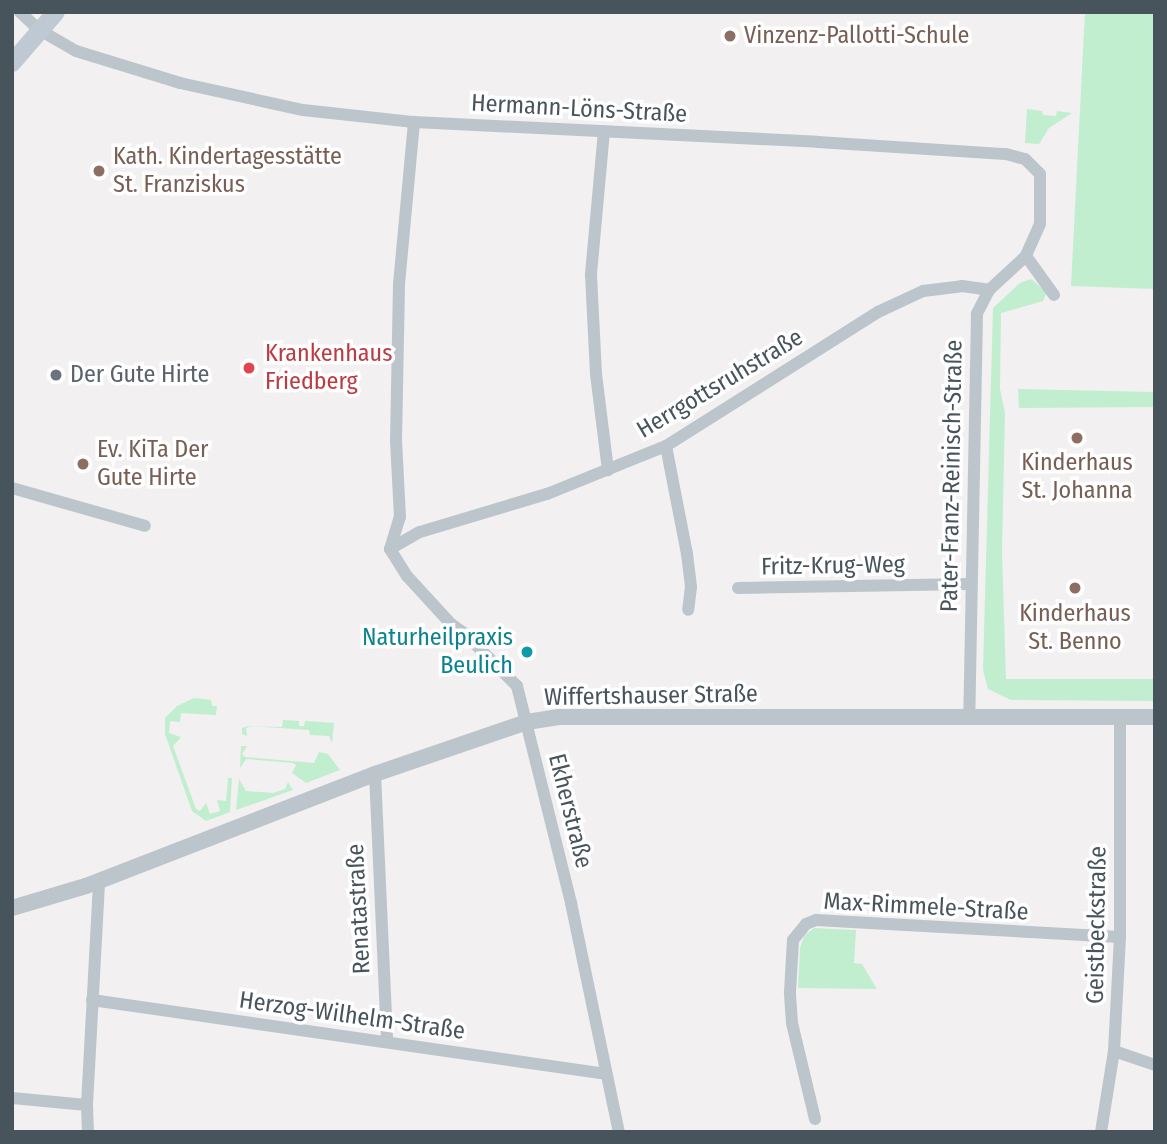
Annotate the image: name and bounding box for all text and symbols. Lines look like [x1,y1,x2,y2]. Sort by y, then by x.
place label: Vinzenz-Pallotti-Schule [744,22,969,50]
marker: Vinzenz-Pallotti-Schule [722,28,738,44]
street label: Hermann-Löns-Straße [470,89,688,129]
place label: Kath. Kindertagesstätte St. Franziskus [113,143,342,199]
marker: Kath. Kindertagesstätte St. Franziskus [91,163,107,179]
street label: Herrgottsruhstraße [632,323,808,445]
place label: Krankenhaus Friedberg [265,340,392,396]
street label: Pater-Franz-Reinisch-Straße [935,340,969,612]
marker: Krankenhaus Friedberg [239,358,259,378]
place label: Der Gute Hirte [70,361,209,389]
marker: Der Gute Hirte [48,367,64,383]
marker: Kinderhaus St. Johanna [1069,430,1085,446]
place label: Ev. KiTa Der Gute Hirte [97,436,208,492]
place label: Kinderhaus St. Johanna [1021,449,1133,505]
marker: Ev. KiTa Der Gute Hirte [75,456,91,472]
street label: Fritz-Krug-Weg [761,550,905,582]
marker: Kinderhaus St. Benno [1067,580,1083,596]
place label: Kinderhaus St. Benno [1019,600,1131,656]
place label: Naturheilpraxis Beulich [362,624,513,680]
marker: Naturheilpraxis Beulich [519,644,535,660]
street label: Wiffertshauser Straße [544,680,758,712]
street label: Ekherstraße [542,751,598,871]
street label: Renatastraße [341,843,377,975]
street label: Geistbeckstraße [1081,846,1113,1004]
street label: Max-Rimmele-Straße [823,887,1029,927]
street label: Herzog-Wilhelm-Straße [237,986,467,1046]

